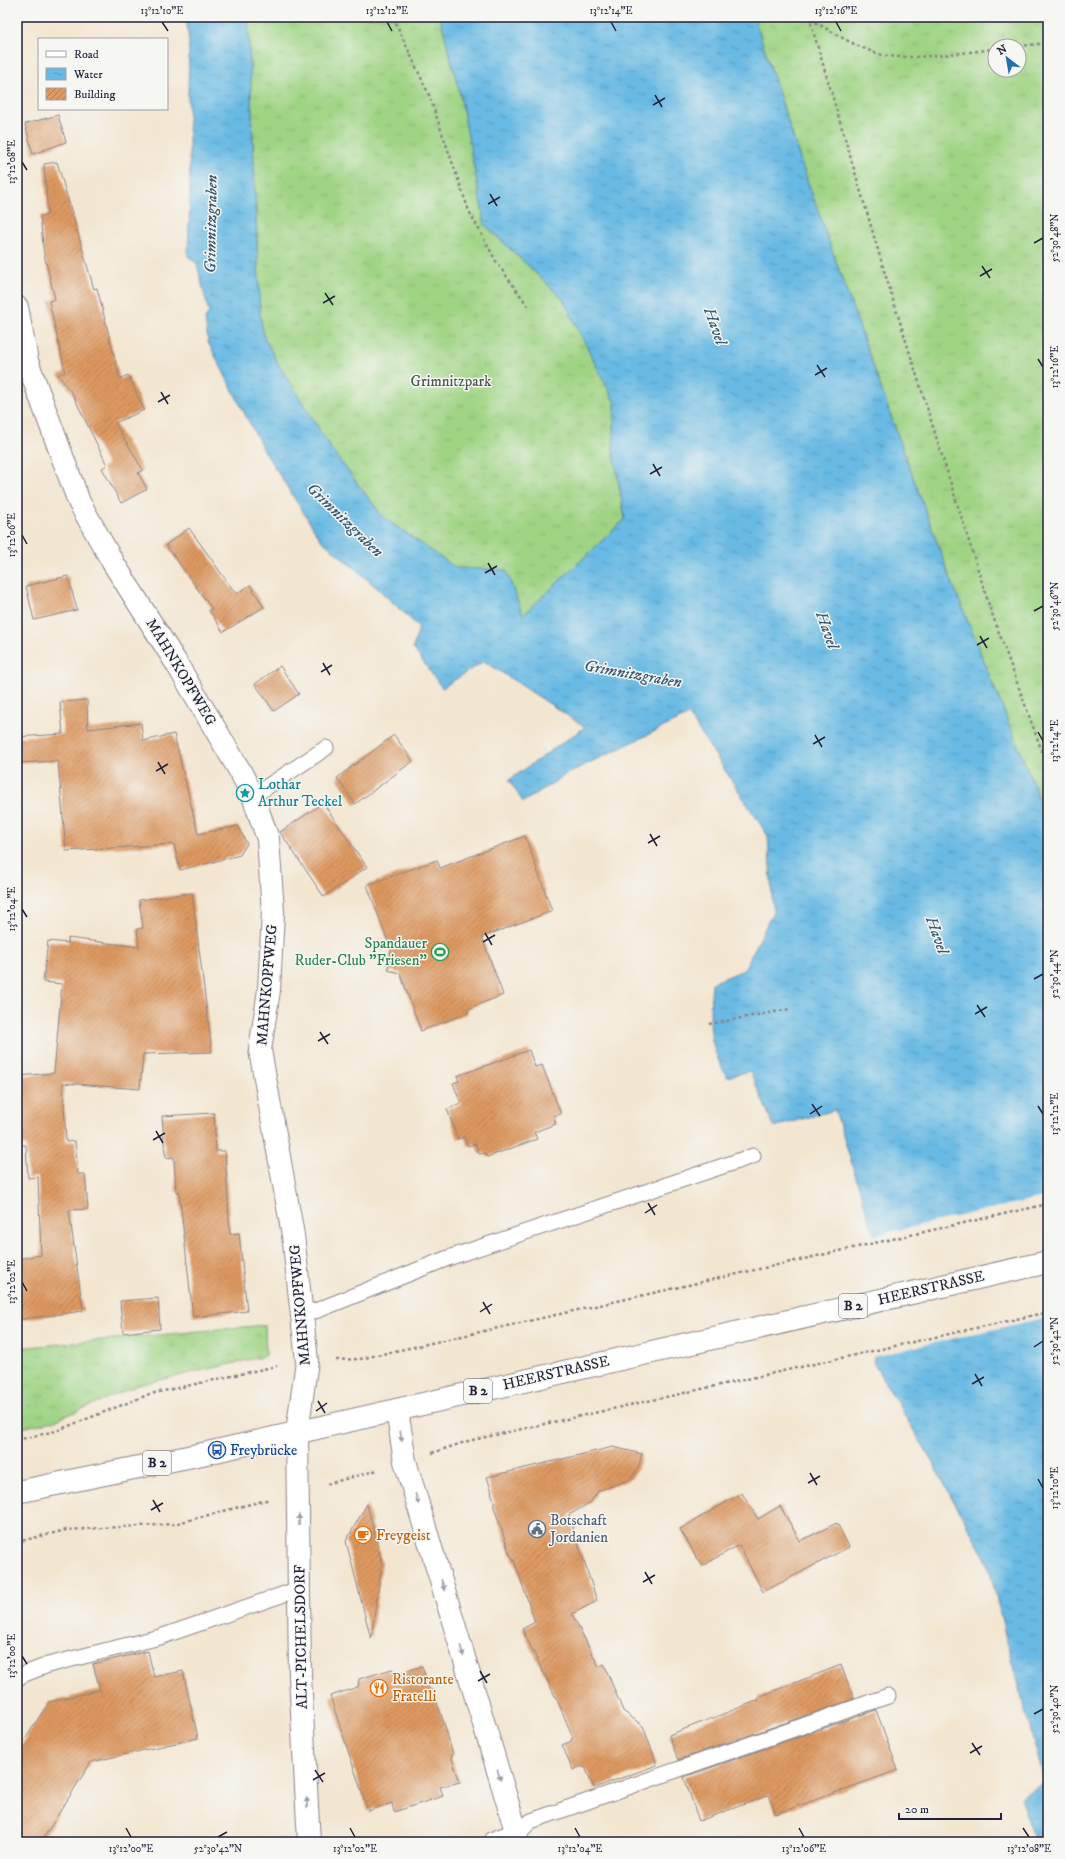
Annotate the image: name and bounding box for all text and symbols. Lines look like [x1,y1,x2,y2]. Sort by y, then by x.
text: 13°12'10"E [141,5,183,17]
text: 13°12'12"E [366,5,408,17]
text: 13°12'14"E [589,5,633,17]
text: 13°12'16"E [815,5,857,17]
legend [38,38,168,110]
north arrow [987,38,1027,78]
text: N [995,42,1010,59]
text: Road [74,47,99,62]
text: Water [73,67,103,82]
text: Building [74,87,115,102]
text: 13°12'08"E [6,140,18,184]
water label: Grimnitzgraben [200,175,222,273]
text: 52°30'48"N [1049,214,1061,262]
water label: Havel [699,304,732,349]
text: 13°12'16"E [1049,346,1061,388]
park label: Grimnitzpark [410,372,492,391]
water label: Grimnitzgraben [303,479,387,561]
text: 13°12'06"E [6,513,18,557]
text: 52°30'46"N [1049,582,1061,630]
water label: Havel [811,608,844,653]
street label: MAHNKOPFWEG [142,615,221,729]
water label: Grimnitzgraben [583,656,683,692]
text: 13°12'14"E [1049,719,1061,763]
place label: Lothar Arthur Teckel [258,775,343,811]
place icon: Lothar Arthur Teckel [235,783,255,803]
text: 13°12'04"E [6,887,18,931]
water label: Havel [921,913,954,958]
street label: MAHNKOPFWEG [252,923,282,1046]
place label: Spandauer Ruder-Club "Friesen" [295,934,427,970]
sports icon: Spandauer Ruder-Club "Friesen" [430,942,450,962]
text: 52°30'44"N [1049,949,1061,999]
text: 13°12'12"E [1049,1093,1061,1135]
street label: MAHNKOPFWEG [285,1243,315,1366]
text: 13°12'02"E [6,1260,18,1304]
street label: HEERSTRASSE [876,1266,987,1310]
road number: B 2 [839,1294,867,1318]
text: 52°30'42"N [1049,1317,1061,1365]
street label: HEERSTRASSE [501,1351,612,1395]
road number: B 2 [464,1379,492,1403]
one-way arrow [398,1429,404,1442]
bus stop icon: Freybrücke [207,1440,227,1460]
place label: Freybrücke [230,1441,297,1460]
road number: B 2 [143,1451,171,1475]
text: 13°12'10"E [1049,1467,1061,1509]
one-way arrow [414,1493,420,1505]
place label: Botschaft Jordanien [548,1511,608,1547]
one-way arrow [296,1513,302,1526]
public building icon: Botschaft Jordanien [527,1519,547,1539]
cafe icon: Freygeist [353,1525,373,1545]
place label: Freygeist [376,1526,431,1545]
street label: ALT-PICHELSDORF [290,1565,312,1709]
one-way arrow [440,1579,446,1591]
text: 13°12'00"E [6,1634,18,1678]
one-way arrow [459,1645,465,1657]
place label: Ristorante Fratelli [392,1670,454,1706]
restaurant icon: Ristorante Fratelli [369,1678,389,1698]
text: 52°30'40"N [1049,1684,1061,1734]
one-way arrow [496,1770,502,1782]
scale bar [899,1795,1001,1821]
one-way arrow [303,1797,310,1809]
text: 20 m [905,1802,929,1817]
text: 13°12'00"E [109,1843,153,1855]
text: 52°30'42"N [194,1843,242,1855]
text: 13°12'02"E [333,1843,377,1855]
text: 13°12'04"E [558,1843,602,1855]
text: 13°12'06"E [782,1843,826,1855]
text: 13°12'08"E [1007,1843,1051,1855]

